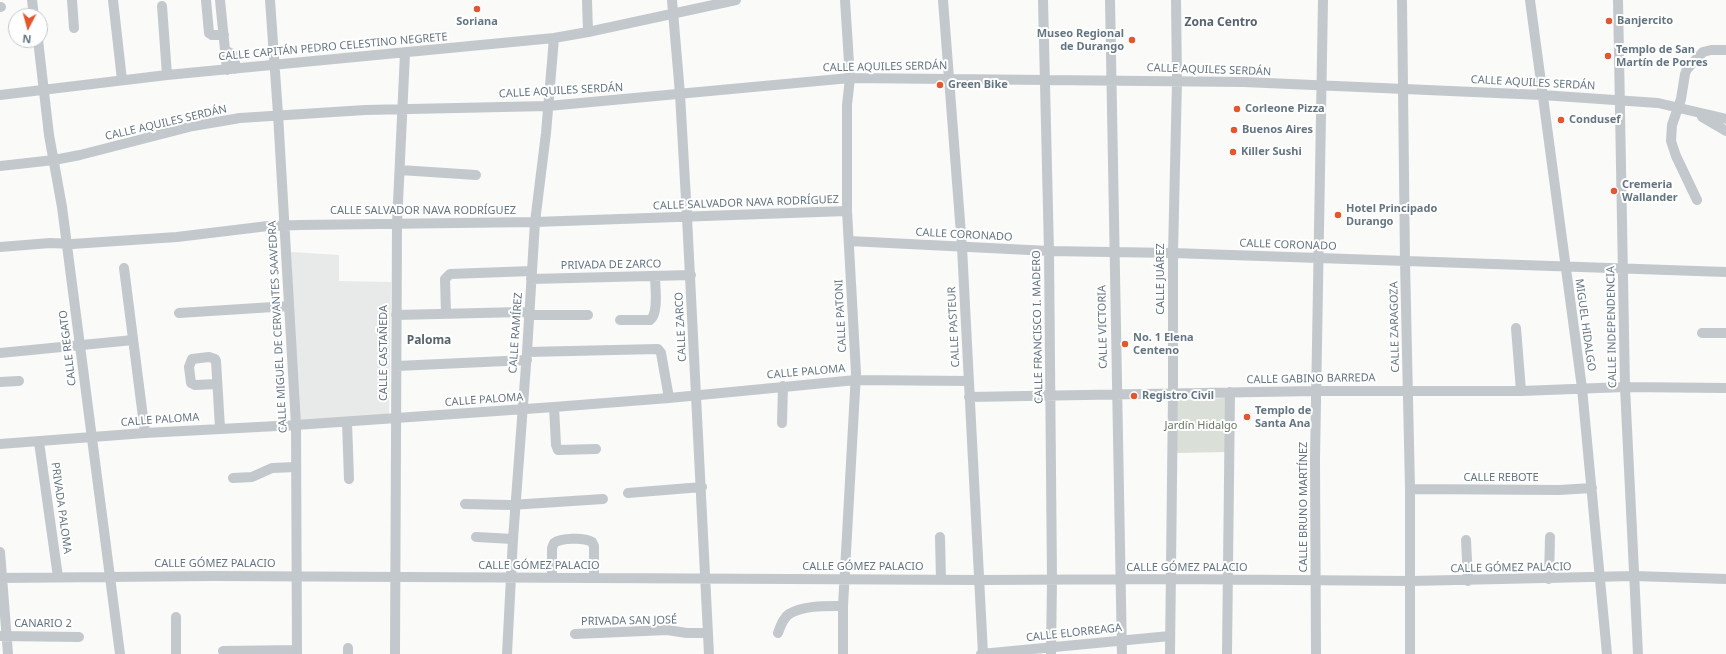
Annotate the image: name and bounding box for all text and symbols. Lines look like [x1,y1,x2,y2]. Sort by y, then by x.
marker: Soriana [472,4,482,14]
north arrow [8,8,48,48]
place label: Banjercito [1617,14,1673,28]
place label: Soriana [456,15,498,29]
district label: Zona Centro [1184,16,1258,30]
marker: Banjercito [1604,16,1614,26]
place label: Museo Regional de Durango [1037,27,1124,53]
street label: CALLE CAPITÁN PEDRO CELESTINO NEGRETE [218,30,448,64]
text: N [22,32,32,47]
marker: Museo Regional de Durango [1127,35,1137,45]
place label: Templo de San Martín de Porres [1616,43,1708,69]
marker: Templo de San Martín de Porres [1603,51,1613,61]
street label: CALLE AQUILES SERDÁN [823,59,947,75]
street label: CALLE AQUILES SERDÁN [1146,61,1272,79]
street label: CALLE AQUILES SERDÁN [1470,73,1596,93]
place label: Green Bike [948,78,1008,92]
marker: Green Bike [935,80,945,90]
street label: CALLE AQUILES SERDÁN [498,81,624,101]
place label: Corleone Pizza [1245,102,1325,116]
street label: CALLE AQUILES SERDÁN [104,103,228,143]
marker: Corleone Pizza [1232,104,1242,114]
place label: Condusef [1569,113,1621,127]
marker: Condusef [1556,115,1566,125]
place label: Buenos Aires [1242,123,1313,137]
marker: Buenos Aires [1229,125,1239,135]
place label: Killer Sushi [1241,145,1302,159]
marker: Killer Sushi [1228,147,1238,157]
place label: Cremeria Wallander [1622,178,1678,204]
marker: Cremeria Wallander [1609,186,1619,196]
street label: CALLE SALVADOR NAVA RODRÍGUEZ [653,193,839,213]
place label: Hotel Principado Durango [1346,202,1437,228]
street label: CALLE SALVADOR NAVA RODRÍGUEZ [330,204,516,218]
marker: Hotel Principado Durango [1333,210,1343,220]
street label: CALLE MIGUEL DE CERVANTES SAAVEDRA [266,220,290,434]
street label: CALLE CORONADO [915,226,1013,244]
street label: CALLE CORONADO [1239,237,1337,253]
street label: CALLE JUÁREZ [1154,243,1168,315]
street label: CALLE FRANCISCO I. MADERO [1030,250,1046,404]
street label: PRIVADA DE ZARCO [561,258,661,272]
street label: CALLE INDEPENDENCIA [1604,266,1620,388]
street label: MIGUEL HIDALGO [1572,278,1598,372]
street label: CALLE PATONI [832,279,850,353]
street label: CALLE ZARAGOZA [1388,281,1402,373]
street label: CALLE VICTORIA [1096,285,1110,369]
street label: CALLE PASTEUR [945,286,963,368]
street label: CALLE RAMÍREZ [507,292,525,374]
street label: CALLE ZARCO [673,292,689,362]
street label: CALLE CASTAÑEDA [377,305,391,401]
street label: CALLE REGATO [57,309,79,387]
place label: No. 1 Elena Centeno [1133,331,1194,357]
district label: Paloma [407,334,451,348]
marker: No. 1 Elena Centeno [1120,339,1130,349]
street label: CALLE PALOMA [766,362,846,382]
street label: CALLE GABINO BARREDA [1246,371,1376,387]
place label: Registro Civil [1142,389,1214,403]
street label: CALLE PALOMA [444,391,524,409]
marker: Registro Civil [1129,391,1139,401]
place label: Templo de Santa Ana [1255,404,1311,430]
street label: CALLE PALOMA [120,411,200,429]
marker: Templo de Santa Ana [1242,412,1252,422]
park label: Jardín Hidalgo [1165,419,1237,433]
street label: CALLE BRUNO MARTÍNEZ [1297,442,1311,572]
street label: PRIVADA PALOMA [48,461,74,555]
street label: CALLE REBOTE [1463,471,1539,485]
street label: CALLE GÓMEZ PALACIO [154,557,276,571]
street label: CALLE GÓMEZ PALACIO [478,559,600,573]
street label: CALLE GÓMEZ PALACIO [802,560,924,574]
street label: CALLE GÓMEZ PALACIO [1450,560,1572,576]
street label: CALLE GÓMEZ PALACIO [1126,561,1248,575]
street label: PRIVADA SAN JOSÉ [581,614,677,628]
street label: CANARIO 2 [14,617,72,631]
street label: CALLE ELORREAGA [1025,621,1123,645]

